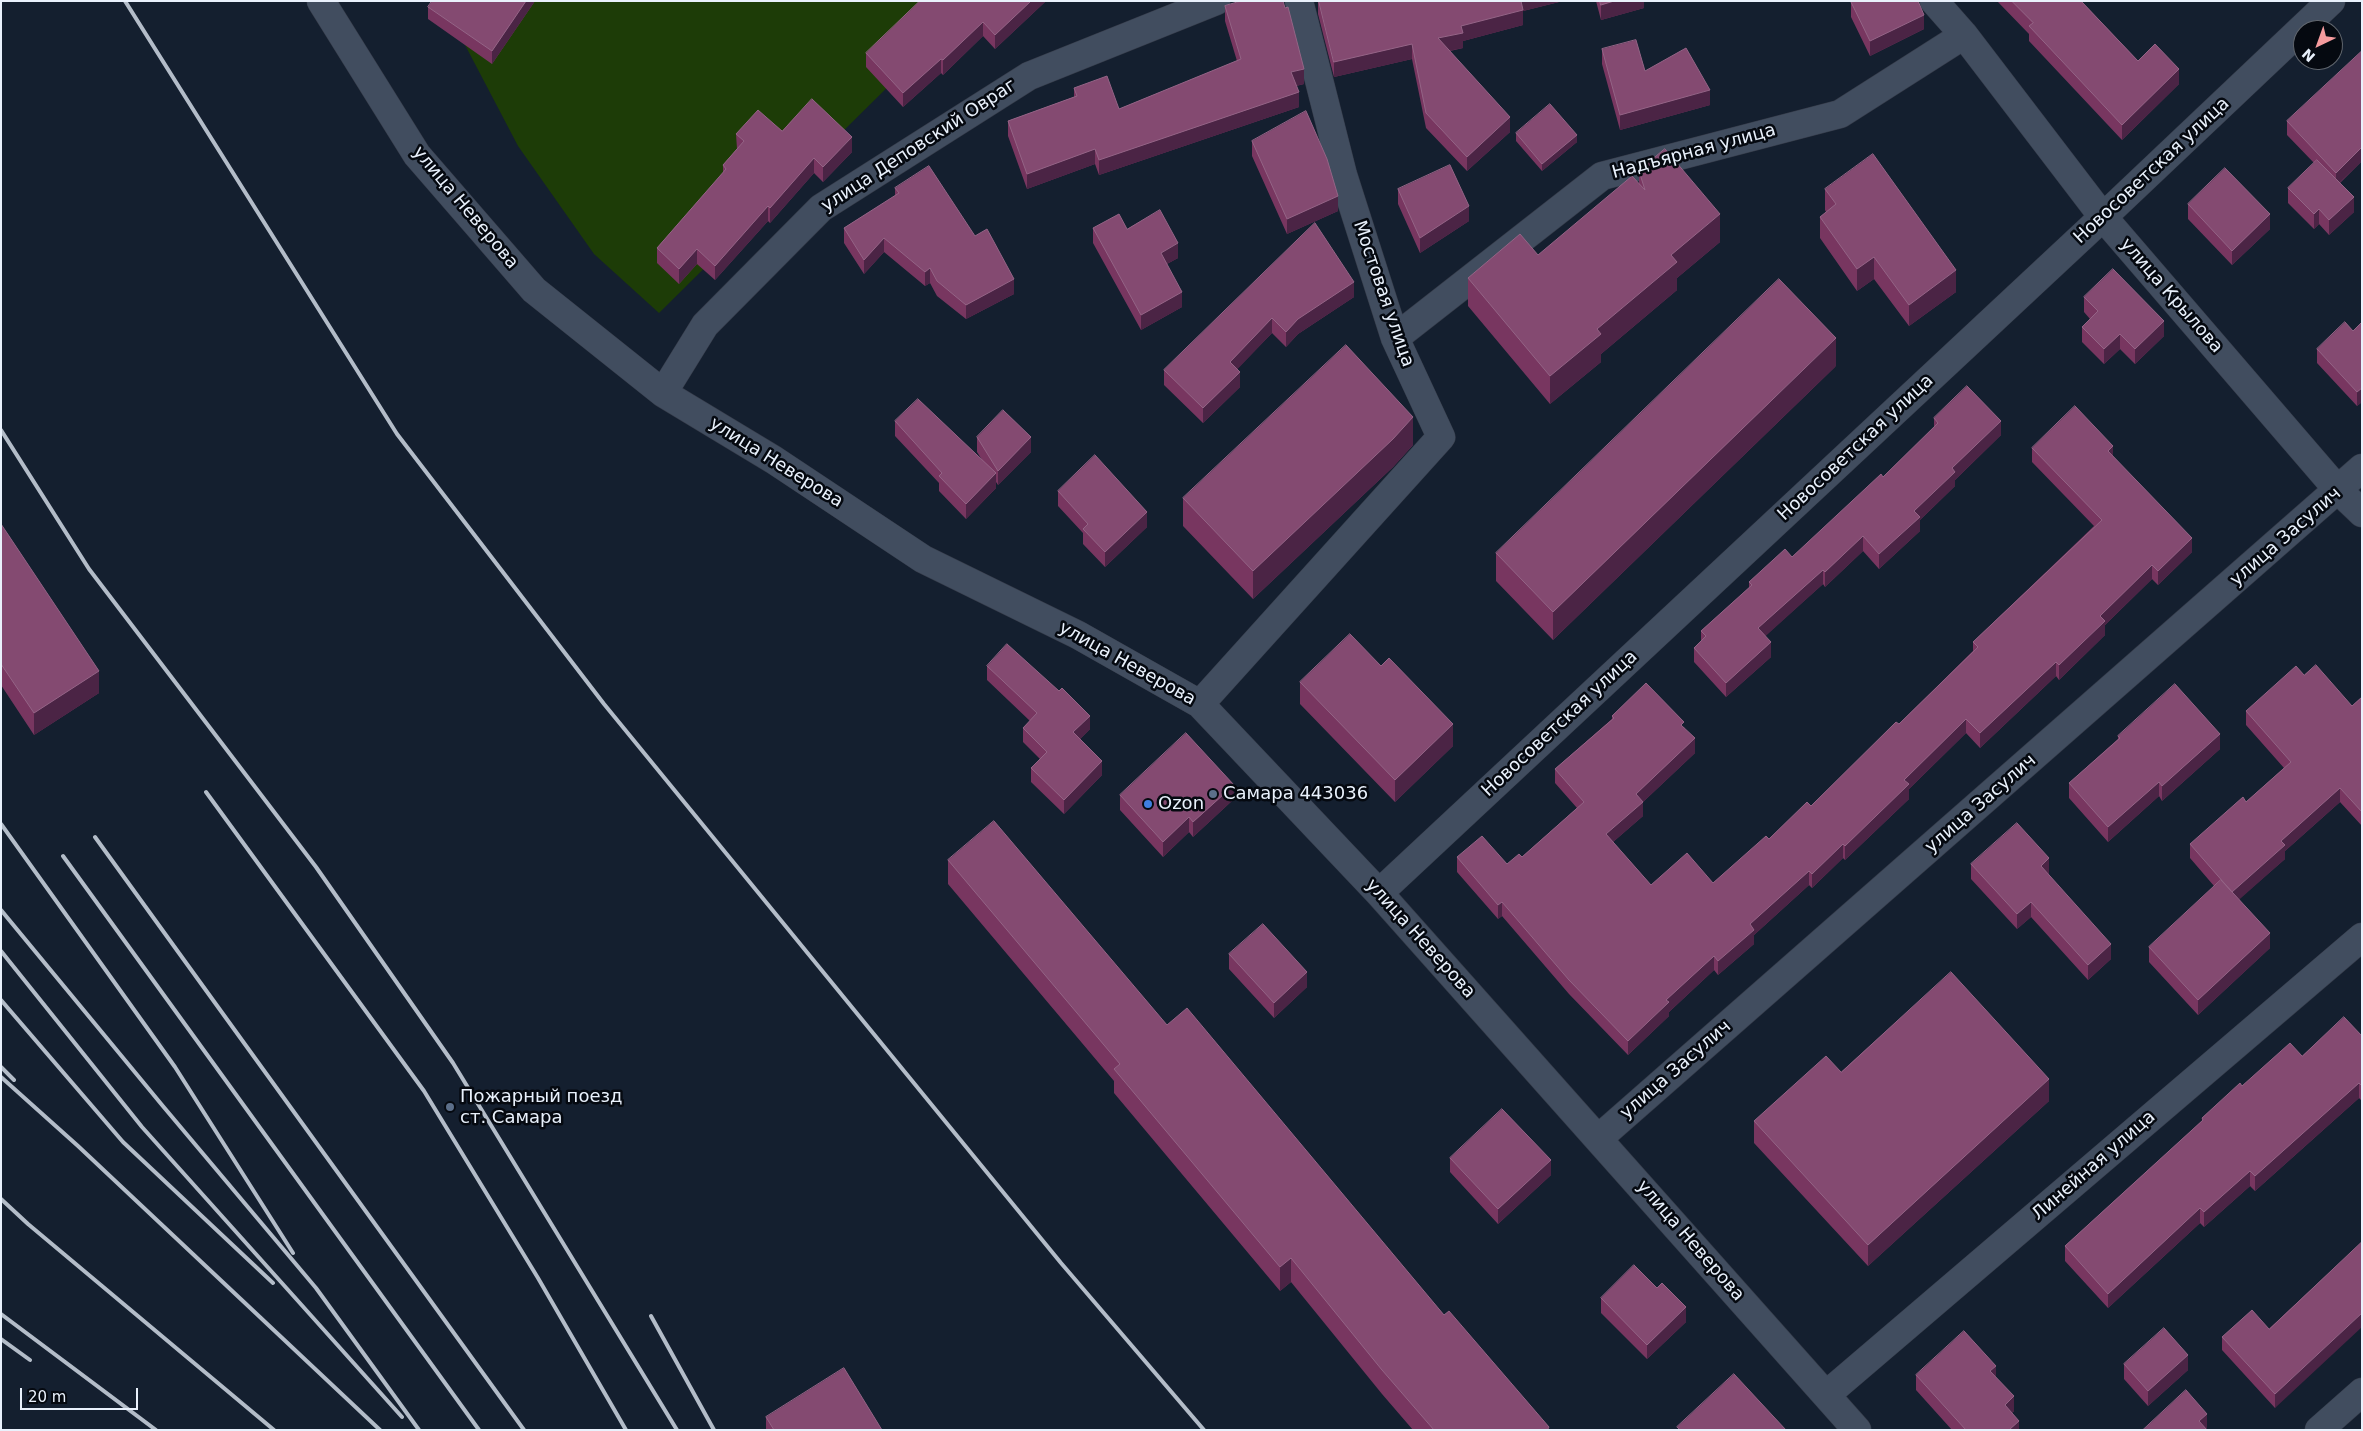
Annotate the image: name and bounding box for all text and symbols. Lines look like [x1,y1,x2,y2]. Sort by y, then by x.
north arrow [2293,20,2343,70]
text: N [2299,46,2318,65]
street label: улица Деповский Овраг [818,75,1020,217]
street label: Новосоветская улица [2070,93,2234,249]
street label: Надъярная улица [1610,120,1778,184]
street label: улица Неверова [407,142,523,274]
street label: Мостовая улица [1348,218,1418,370]
street label: улица Крылова [2115,234,2227,358]
street label: Новосоветская улица [1774,370,1938,526]
street label: улица Неверова [705,413,847,513]
street label: улица Засулич [2226,483,2346,591]
street label: улица Неверова [1055,617,1199,711]
street label: Новосоветская улица [1478,646,1642,802]
street label: улица Засулич [1921,750,2041,858]
place label: Самара 443036 [1223,783,1368,805]
marker: Самара 443036 [1207,788,1219,800]
place label: Ozon [1158,793,1204,815]
marker: Ozon [1142,798,1154,810]
street label: улица Неверова [1361,875,1479,1003]
street label: улица Засулич [1616,1016,1736,1124]
place label: Пожарный поезд ст. Самара [460,1086,622,1128]
marker: Пожарный поезд ст. Самара [444,1101,456,1113]
street label: Линейная улица [2028,1107,2160,1225]
street label: улица Неверова [1632,1176,1748,1306]
scale bar [22,1378,140,1410]
text: 20 m [28,1388,66,1406]

